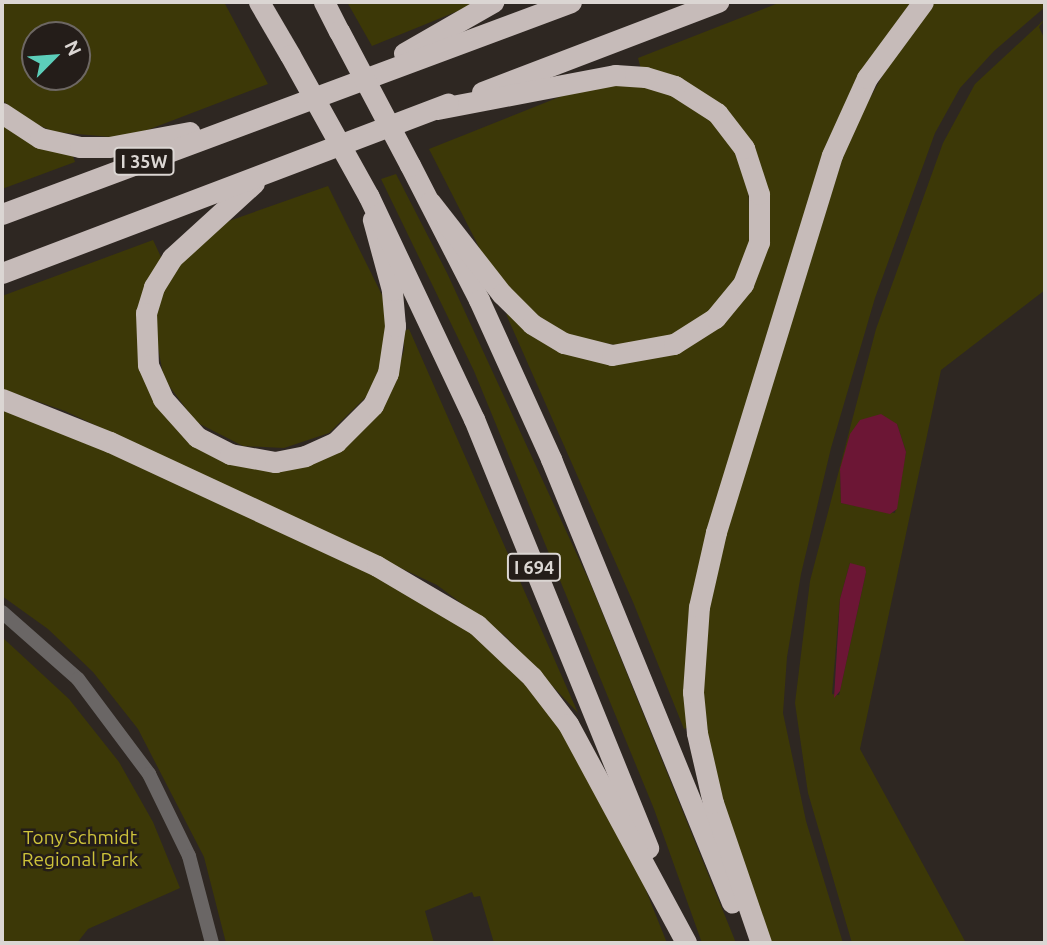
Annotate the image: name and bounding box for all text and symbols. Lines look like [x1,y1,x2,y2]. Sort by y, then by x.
north arrow [21,21,91,91]
text: N [60,37,86,59]
road number: I 35W [113,146,176,176]
road number: I 694 [506,552,562,582]
park label: Tony Schmidt Regional Park [22,827,138,871]

